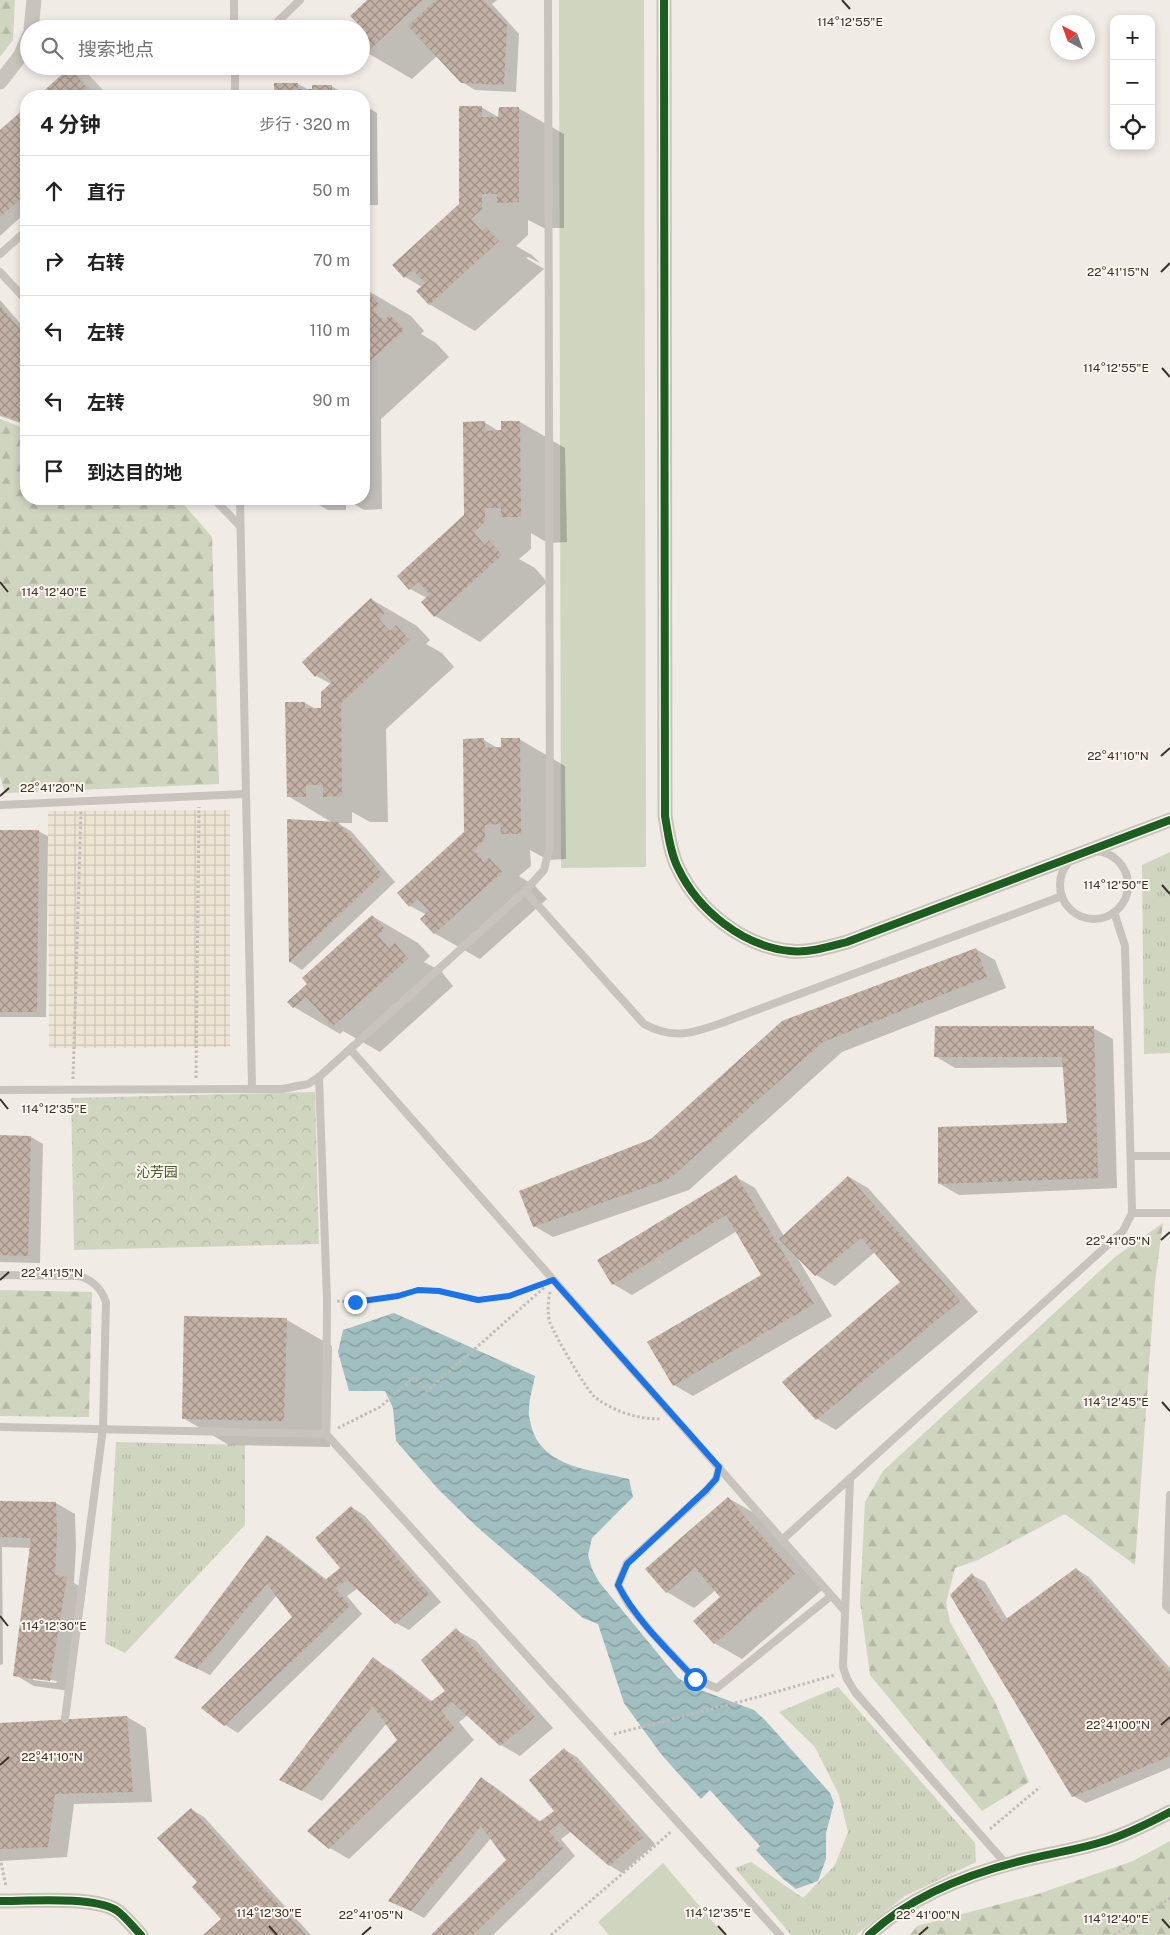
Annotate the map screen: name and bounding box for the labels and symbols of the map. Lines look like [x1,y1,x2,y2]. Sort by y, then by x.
text: 114°12'55"E [817,15,883,29]
north arrow [1050,15,1095,60]
text: 22°41'15"N [1087,265,1149,279]
text: 114°12'55"E [1083,361,1149,375]
text: 114°12'40"E [21,585,87,599]
text: 22°41'10"N [1087,749,1149,763]
text: 22°41'20"N [20,781,84,795]
text: 114°12'50"E [1083,878,1149,892]
text: 114°12'35"E [21,1102,87,1116]
park label: 沁芳园 [136,1164,178,1180]
text: 22°41'05"N [1086,1234,1150,1248]
text: 22°41'15"N [21,1266,83,1280]
route end [344,1291,367,1314]
text: 114°12'45"E [1083,1395,1149,1409]
text: 114°12'30"E [21,1619,87,1633]
route start [684,1668,707,1691]
text: 22°41'00"N [1086,1718,1150,1732]
text: 22°41'10"N [21,1750,83,1764]
text: 114°12'30"E [236,1906,302,1920]
text: 114°12'35"E [685,1906,751,1920]
text: 22°41'05"N [339,1908,403,1922]
text: 22°41'00"N [896,1908,960,1922]
text: 114°12'40"E [1083,1912,1149,1926]

